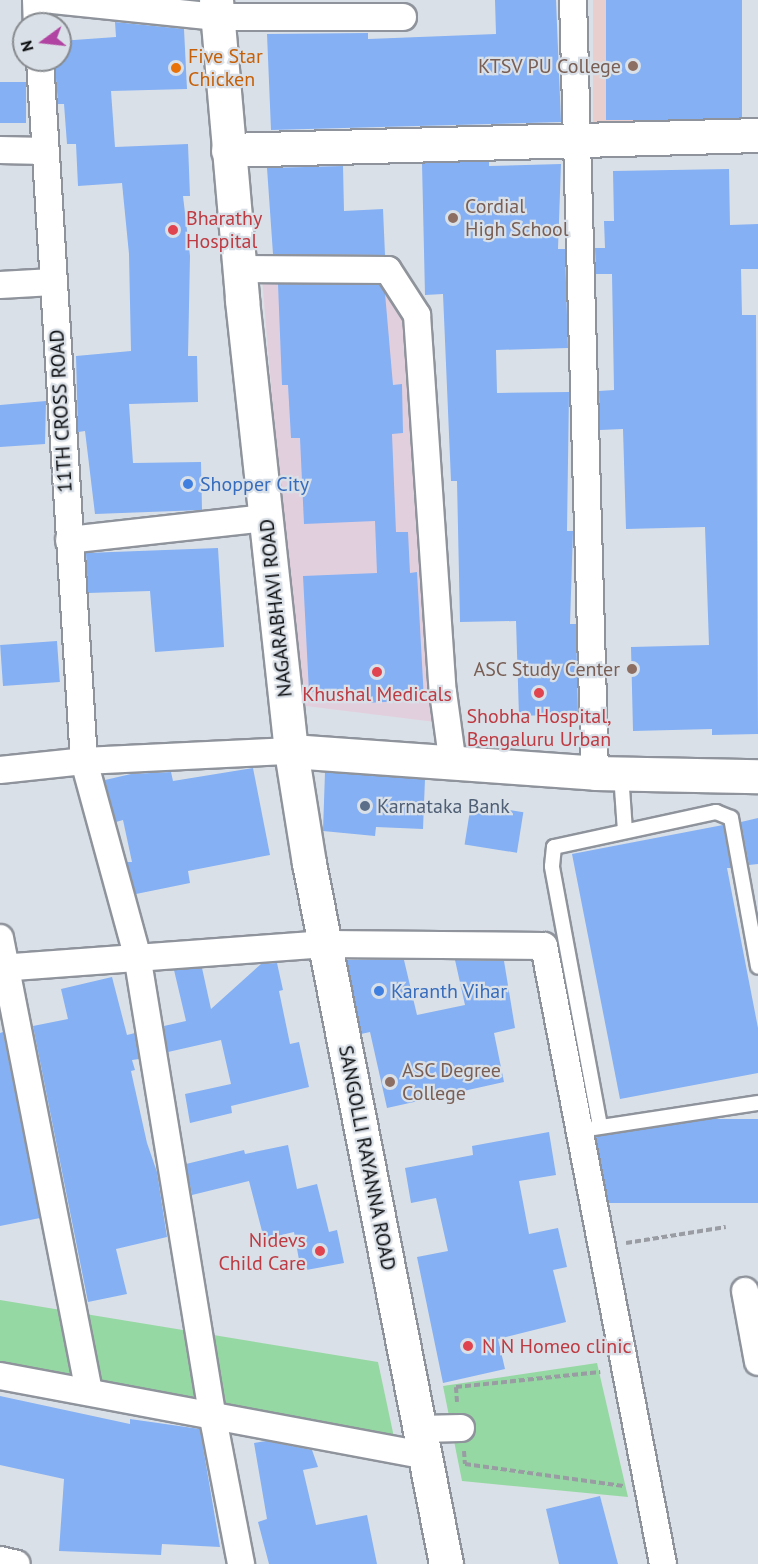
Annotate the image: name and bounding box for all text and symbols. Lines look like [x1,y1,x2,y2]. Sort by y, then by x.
north arrow [12,12,72,72]
text: N [16,38,38,54]
place label: Five Star Chicken [188,45,263,92]
place label: KTSV PU College [478,54,621,78]
marker: KTSV PU College [626,59,640,73]
marker: Five Star Chicken [169,61,183,75]
place label: Cordial High School [465,195,569,242]
place label: Bharathy Hospital [186,207,262,254]
marker: Cordial High School [446,211,460,225]
marker: Bharathy Hospital [164,221,182,239]
street label: 11TH CROSS ROAD [45,329,77,493]
place label: Shopper City [200,472,309,496]
marker: Shopper City [181,477,195,491]
street label: NAGARABHAVI ROAD [255,518,297,698]
place label: ASC Study Center [472,657,620,681]
marker: ASC Study Center [625,662,639,676]
marker: Khushal Medicals [370,665,384,679]
place label: Khushal Medicals [302,682,452,706]
marker: Shobha Hospital, Bengaluru Urban [530,684,548,702]
place label: Shobha Hospital, Bengaluru Urban [466,704,612,751]
place label: Karnataka Bank [377,794,510,818]
marker: Karnataka Bank [358,799,372,813]
place label: Karanth Vihar [391,979,508,1003]
marker: Karanth Vihar [372,984,386,998]
street label: SANGOLLI RAYANNA ROAD [333,1043,401,1273]
place label: ASC Degree College [402,1058,502,1105]
marker: ASC Degree College [383,1075,397,1089]
place label: Nidevs Child Care [218,1228,306,1275]
marker: Nidevs Child Care [311,1242,329,1260]
place label: N N Homeo clinic [482,1334,632,1358]
marker: N N Homeo clinic [459,1337,477,1355]

